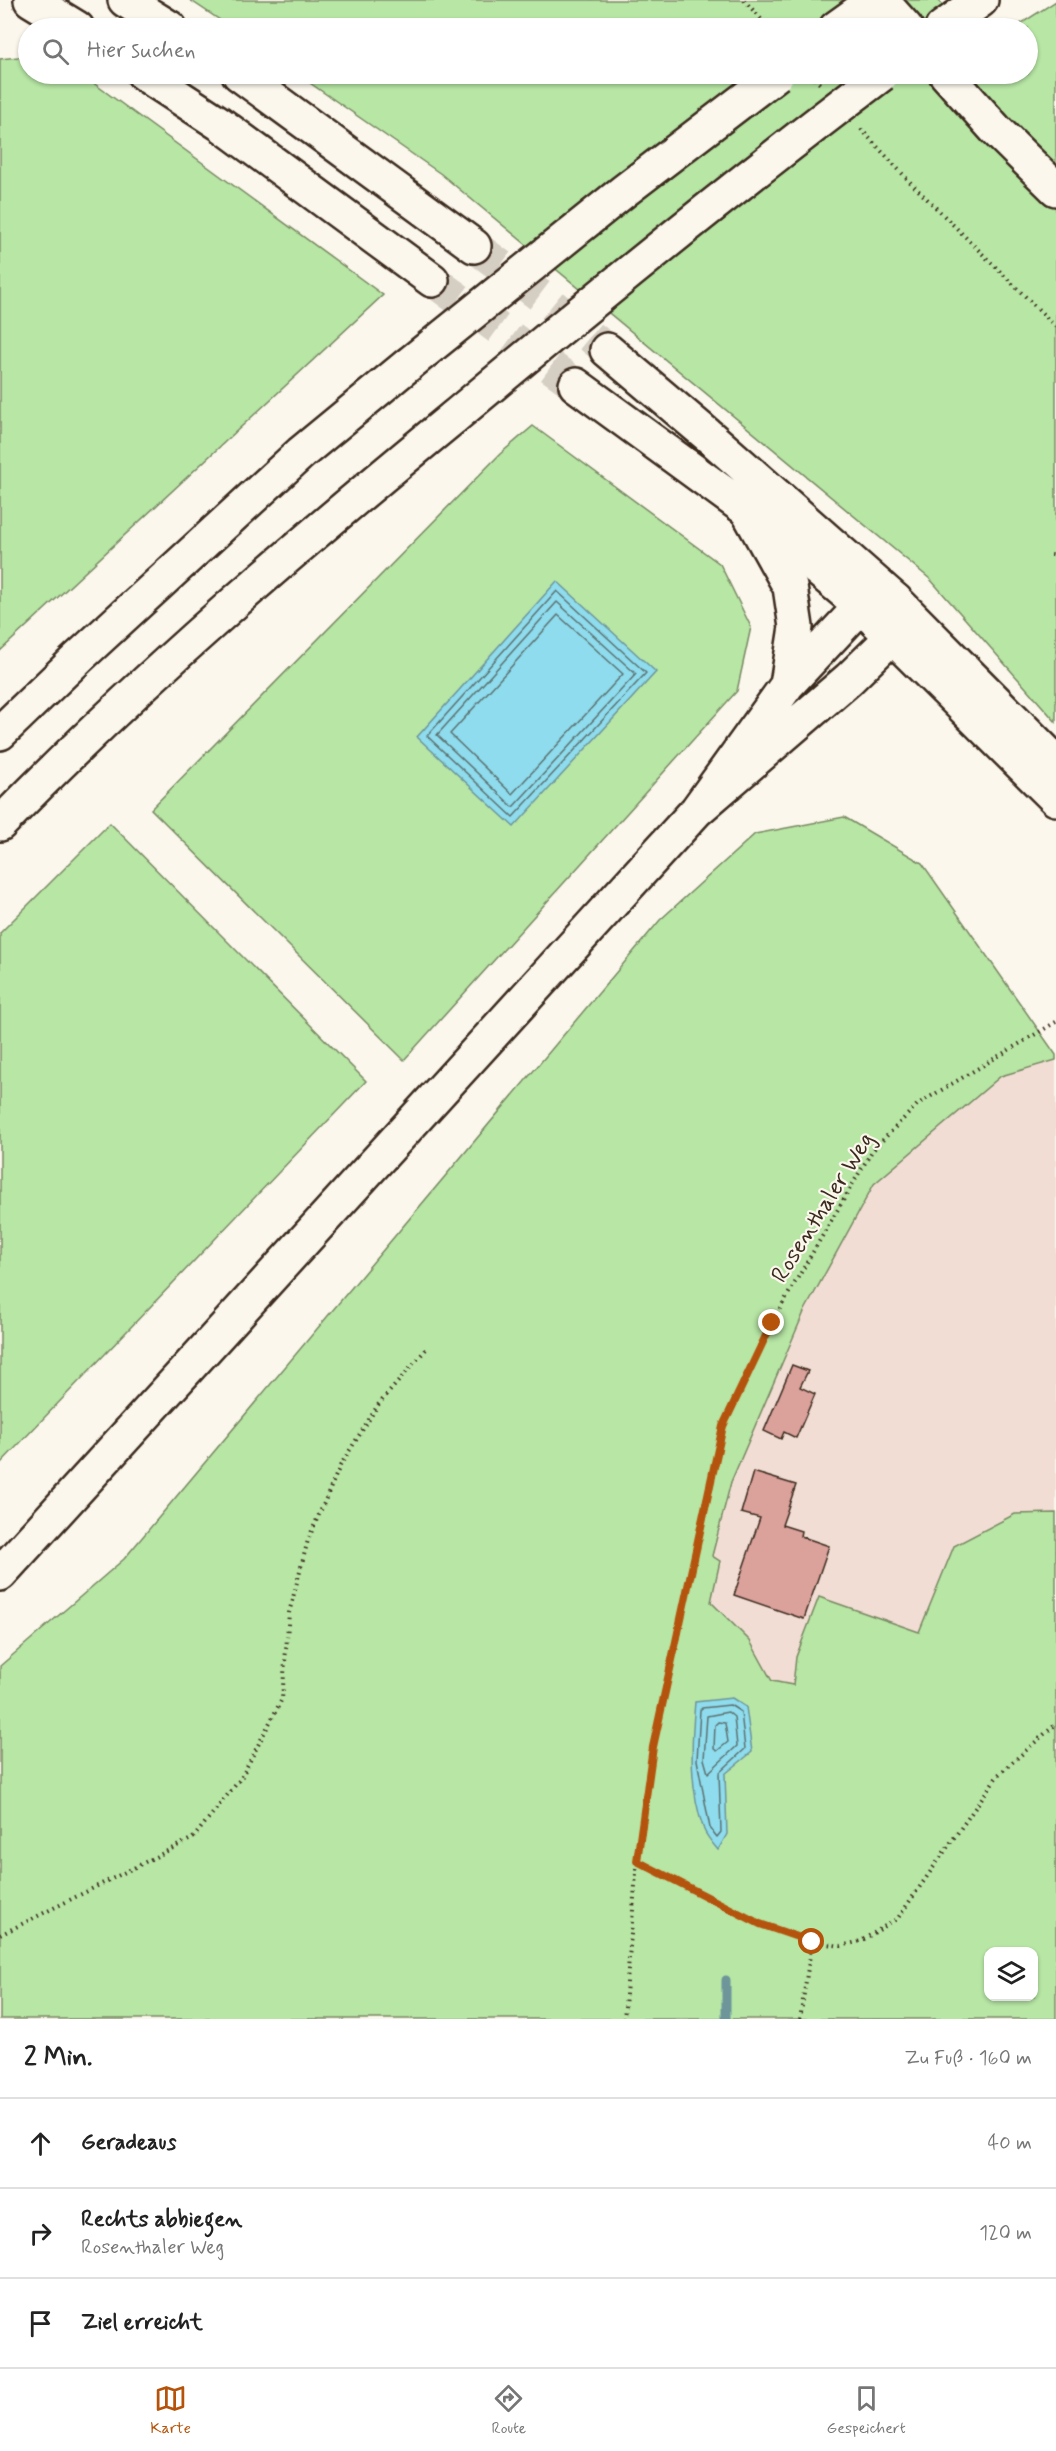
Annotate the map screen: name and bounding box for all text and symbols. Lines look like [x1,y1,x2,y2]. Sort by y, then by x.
search box [18,18,1038,84]
icon: search [39,35,72,68]
text: Hier suchen [87,37,196,65]
street label: Rosenthaler Weg [765,1127,882,1289]
route end [758,1309,784,1335]
route start [798,1928,824,1954]
map controls [984,1947,1038,2001]
button: layers [984,1947,1038,2001]
text: 2 Min. [24,2041,92,2075]
text: Zu Fuß · 160 m [905,2045,1032,2072]
icon: ahead [24,2127,57,2160]
text: Geradeaus [81,2129,176,2157]
text: 40 m [988,2130,1032,2157]
text: Rechts abbiegen [81,2206,242,2234]
icon: right [24,2217,57,2250]
text: 120 m [979,2220,1032,2247]
text: Rosenthaler Weg [81,2234,224,2261]
icon: arrive [24,2307,57,2340]
text: Ziel erreicht [81,2309,203,2337]
tab: Karte [150,2382,191,2439]
tab: Route [491,2382,526,2439]
tab: Gespeichert [827,2382,906,2439]

